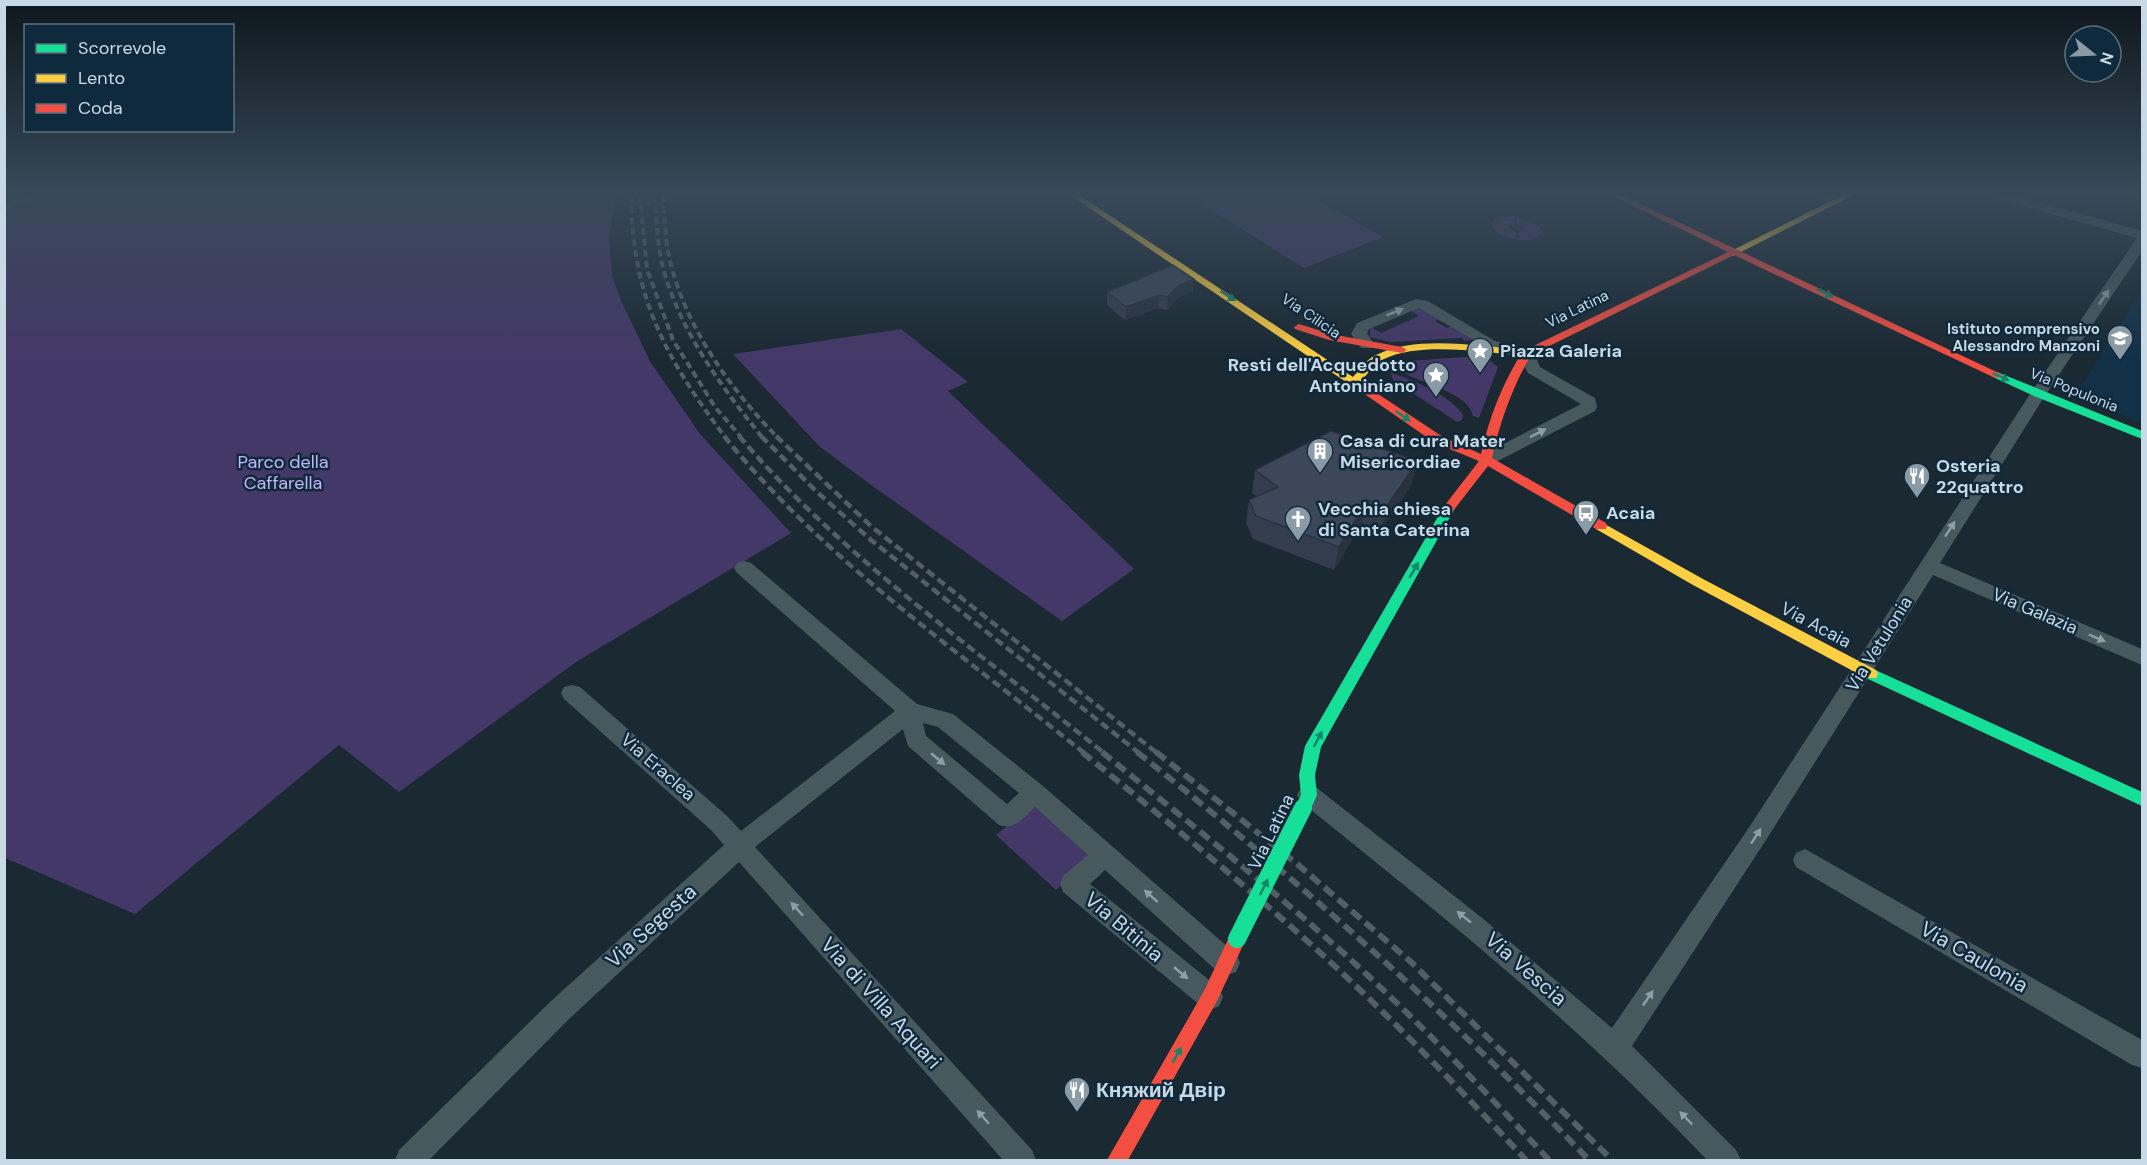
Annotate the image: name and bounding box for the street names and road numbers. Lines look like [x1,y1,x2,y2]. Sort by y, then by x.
street label: Via Latina [1542,285,1612,333]
street label: Via Cilicia [1277,289,1345,343]
street label: Via Populonia [2027,363,2121,417]
street label: Via Galazia [1989,582,2081,640]
street label: Via Vetulonia [1840,592,1918,696]
street label: Via Acaia [1777,596,1855,654]
street label: Via Eraclea [615,728,701,806]
street label: Via Latina [1242,790,1300,874]
street label: Via Segesta [600,878,702,974]
street label: Via Bitinia [1078,886,1170,968]
street label: Via Caulonia [1915,915,2033,999]
street label: Via Vescia [1479,926,1573,1012]
street label: Via di Villa Aquari [814,931,948,1075]

